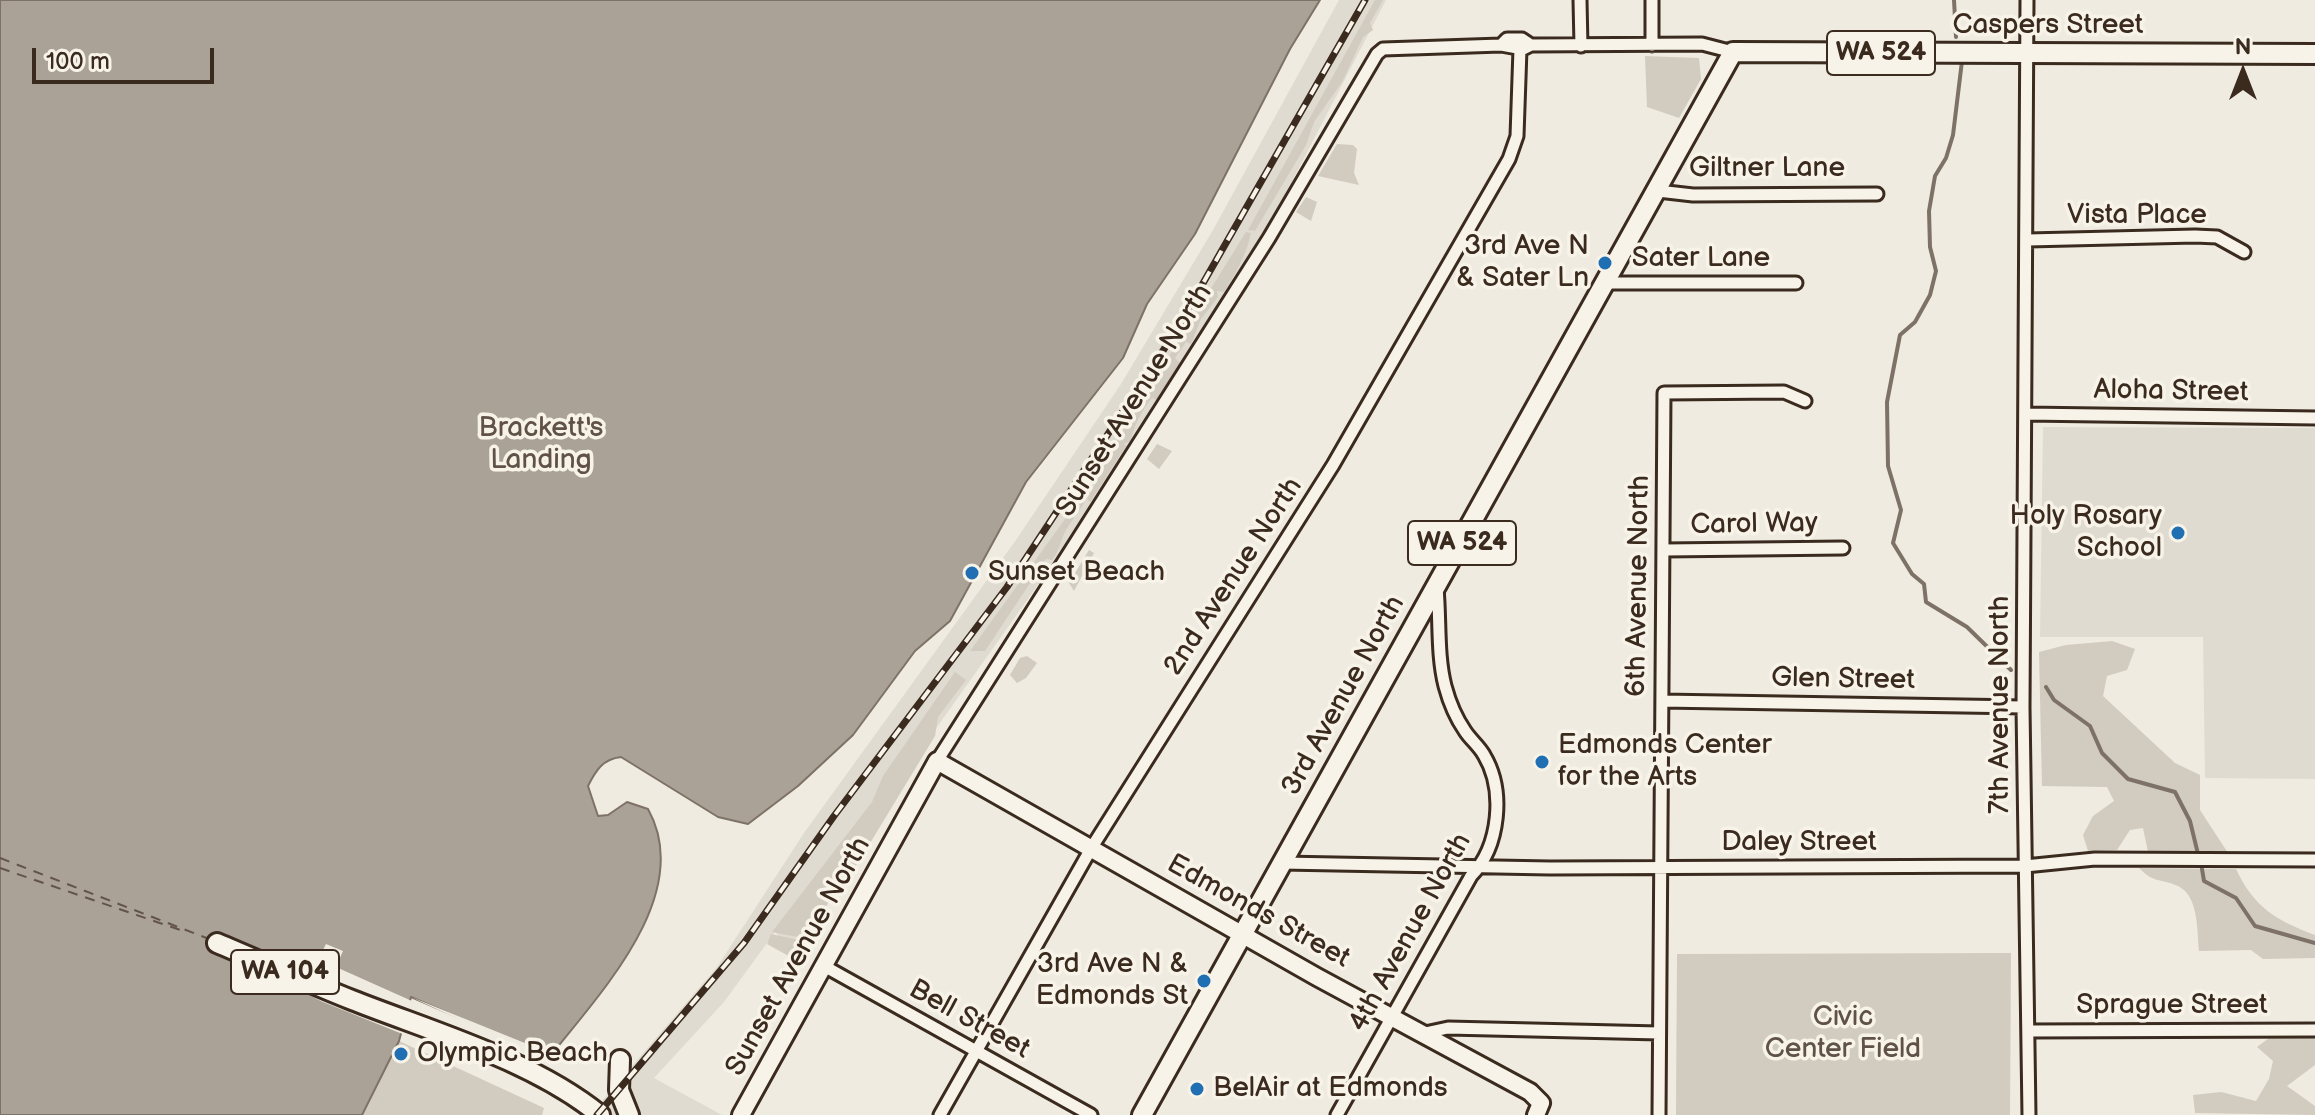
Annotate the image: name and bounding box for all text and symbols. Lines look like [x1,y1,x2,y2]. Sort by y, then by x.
street label: Caspers Street [1953,9,2143,43]
road number: WA 524 [1827,31,1935,75]
scale bar [36,32,218,82]
north arrow [2203,32,2283,112]
text: N [2235,34,2251,61]
text: 100 m [46,47,110,76]
street label: Giltner Lane [1689,152,1845,186]
street label: Vista Place [2067,199,2207,233]
place label: 3rd Ave N & Sater Ln [1456,230,1589,296]
street label: Sater Lane [1632,242,1770,276]
marker: 3rd Ave N & Sater Ln [1596,254,1614,272]
street label: Sunset Avenue North [1050,278,1220,524]
street label: Aloha Street [2093,374,2249,410]
park label: Brackett's Landing [479,412,603,478]
street label: 2nd Avenue North [1158,472,1310,682]
street label: 6th Avenue North [1620,475,1658,697]
place label: Holy Rosary School [2009,500,2162,566]
street label: Carol Way [1690,507,1818,543]
road number: WA 524 [1408,521,1516,565]
marker: Holy Rosary School [2169,524,2187,542]
place label: Sunset Beach [988,556,1165,590]
marker: Sunset Beach [963,564,981,582]
street label: 3rd Avenue North [1275,590,1413,802]
street label: 7th Avenue North [1984,596,2018,814]
street label: Glen Street [1771,662,1915,698]
place label: Edmonds Center for the Arts [1558,729,1772,795]
marker: Edmonds Center for the Arts [1533,753,1551,771]
street label: Daley Street [1721,826,1877,860]
street label: 4th Avenue North [1343,828,1479,1038]
street label: Sunset Avenue North [719,832,879,1082]
street label: Edmonds Street [1161,848,1355,976]
place label: 3rd Ave N & Edmonds St [1036,948,1188,1014]
road number: WA 104 [231,950,339,994]
marker: 3rd Ave N & Edmonds St [1195,972,1213,990]
street label: Bell Street [903,973,1035,1067]
street label: Sprague Street [2076,989,2268,1023]
park label: Civic Center Field [1765,1001,1921,1067]
place label: Olympic Beach [417,1037,608,1071]
marker: Olympic Beach [392,1045,410,1063]
place label: BelAir at Edmonds [1213,1072,1448,1106]
marker: BelAir at Edmonds [1188,1080,1206,1098]

